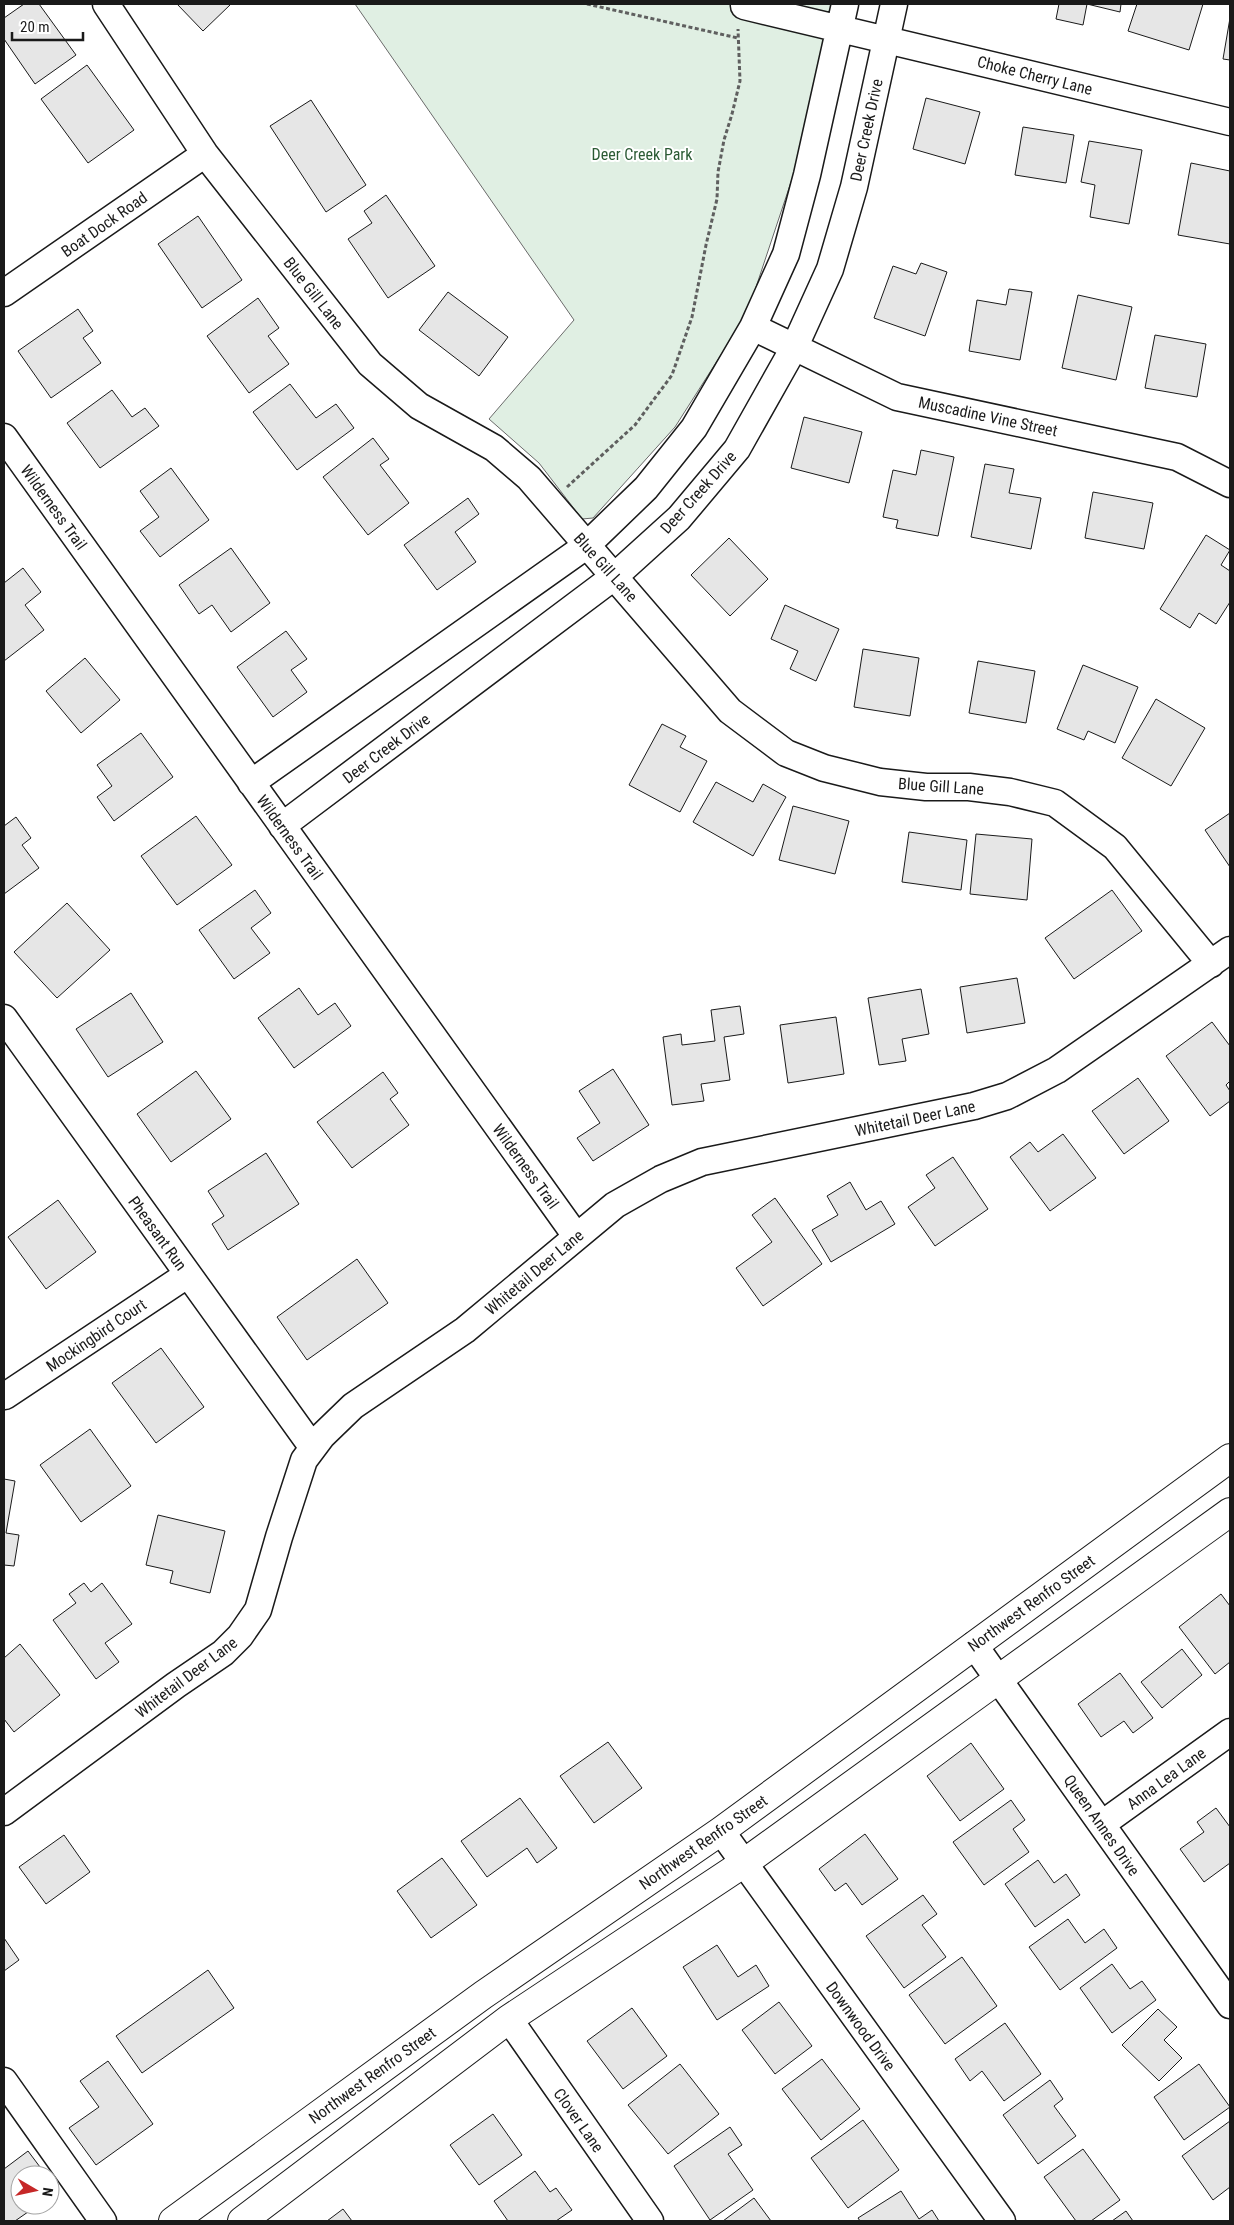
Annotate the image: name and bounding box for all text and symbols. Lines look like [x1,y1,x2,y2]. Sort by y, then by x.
scale bar [12,10,84,42]
text: 20 m [20,18,50,36]
street label: Choke Cherry Lane [975,52,1094,99]
street label: Deer Creek Drive [846,77,887,183]
park label: Deer Creek Park [592,145,693,164]
street label: Boat Dock Road [58,188,151,261]
street label: Blue Gill Lane [280,254,348,333]
street label: Muscadine Vine Street [917,392,1059,441]
street label: Deer Creek Drive [656,447,740,537]
street label: Wilderness Trail [16,461,91,553]
street label: Blue Gill Lane [570,529,641,606]
street label: Deer Creek Drive [339,709,434,787]
street label: Blue Gill Lane [897,774,985,799]
street label: Wilderness Trail [252,791,327,883]
street label: Whitetail Deer Lane [853,1096,977,1141]
street label: Wilderness Trail [488,1120,563,1212]
street label: Pheasant Run [124,1193,191,1274]
street label: Whitetail Deer Lane [481,1226,587,1319]
street label: Mockingbird Court [43,1295,150,1376]
street label: Northwest Renfro Street [964,1551,1099,1656]
street label: Whitetail Deer Lane [132,1633,241,1722]
street label: Anna Lea Lane [1123,1743,1210,1813]
street label: Queen Annes Drive [1060,1771,1143,1879]
street label: Northwest Renfro Street [636,1791,771,1894]
street label: Downwood Drive [822,1978,899,2074]
street label: Northwest Renfro Street [305,2023,440,2128]
street label: Clover Lane [550,2085,608,2156]
north arrow [10,2165,60,2215]
text: N [39,2187,56,2198]

